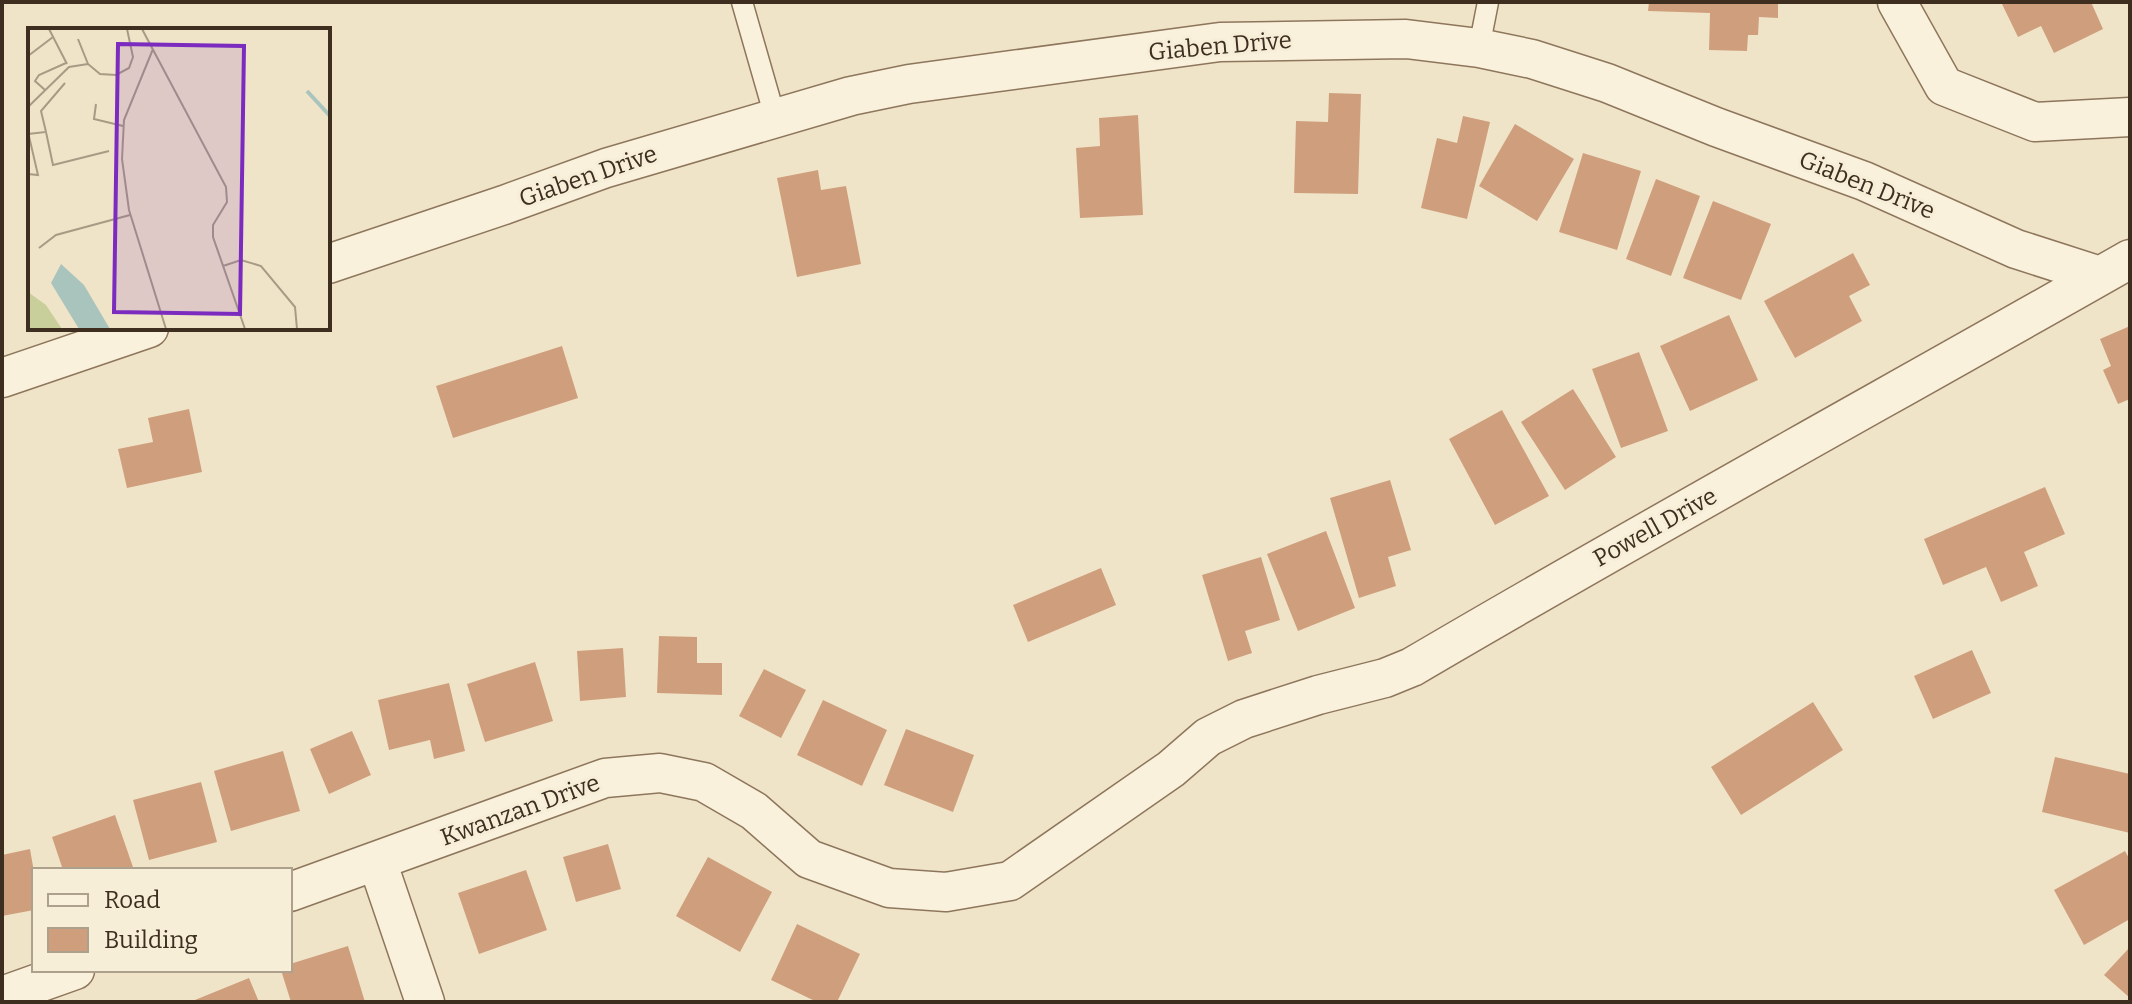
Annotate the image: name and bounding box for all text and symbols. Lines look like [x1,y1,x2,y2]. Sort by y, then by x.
street label: Giaben Drive [1147,26,1293,66]
inset map [28,28,330,330]
street label: Giaben Drive [515,139,661,213]
street label: Giaben Drive [1795,145,1939,225]
street label: Powell Drive [1588,482,1722,572]
street label: Kwanzan Drive [437,768,603,852]
legend [32,868,292,972]
text: Road [104,886,160,914]
text: Building [104,926,198,954]

